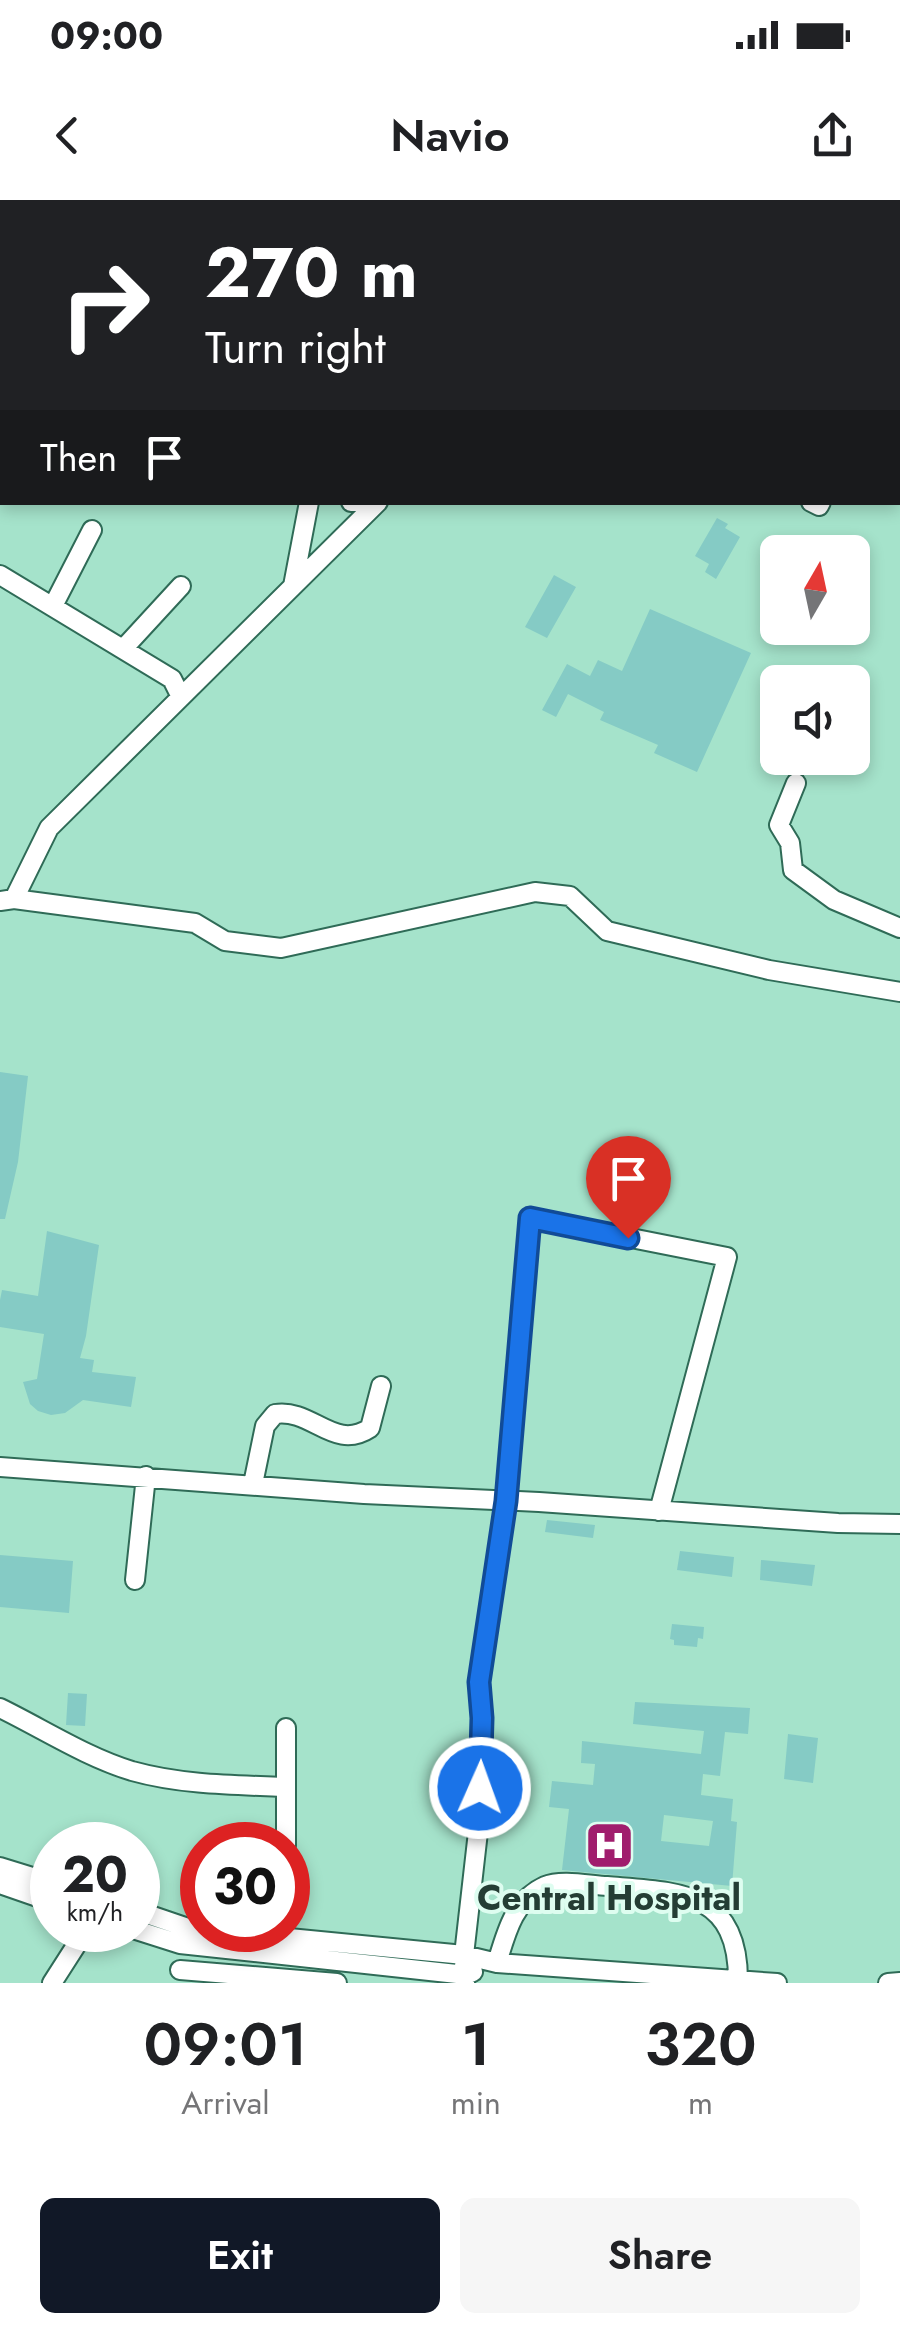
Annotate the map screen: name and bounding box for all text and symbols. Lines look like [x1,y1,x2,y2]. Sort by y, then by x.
text: 09:00 [50,8,163,63]
text: Navio [390,103,510,168]
icon: back [40,108,95,163]
icon: share [805,108,860,163]
text: 270 m [205,222,418,323]
icon: right [40,240,170,370]
text: Turn right [205,315,386,380]
text: Then [40,430,117,485]
icon: arrive [137,430,192,485]
north arrow [760,535,870,645]
map controls [760,535,870,775]
button: sound [760,665,870,775]
pin [586,1136,671,1239]
icon: arrive [601,1151,656,1206]
position arrow [428,1736,532,1840]
hospital icon: Central Hospital [583,1820,635,1872]
speed limit sign: 30 [180,1822,310,1952]
text: 20 [62,1838,128,1911]
place label: Central Hospital [477,1873,741,1923]
text: km/h [67,1894,123,1930]
text: 09:01 [143,2001,307,2088]
text: 1 [461,2001,491,2088]
text: 320 [644,2001,757,2088]
text: Arrival [181,2080,270,2126]
text: min [451,2080,501,2126]
text: m [688,2080,713,2126]
button: Exit [40,2198,440,2313]
button: Share [460,2198,860,2313]

